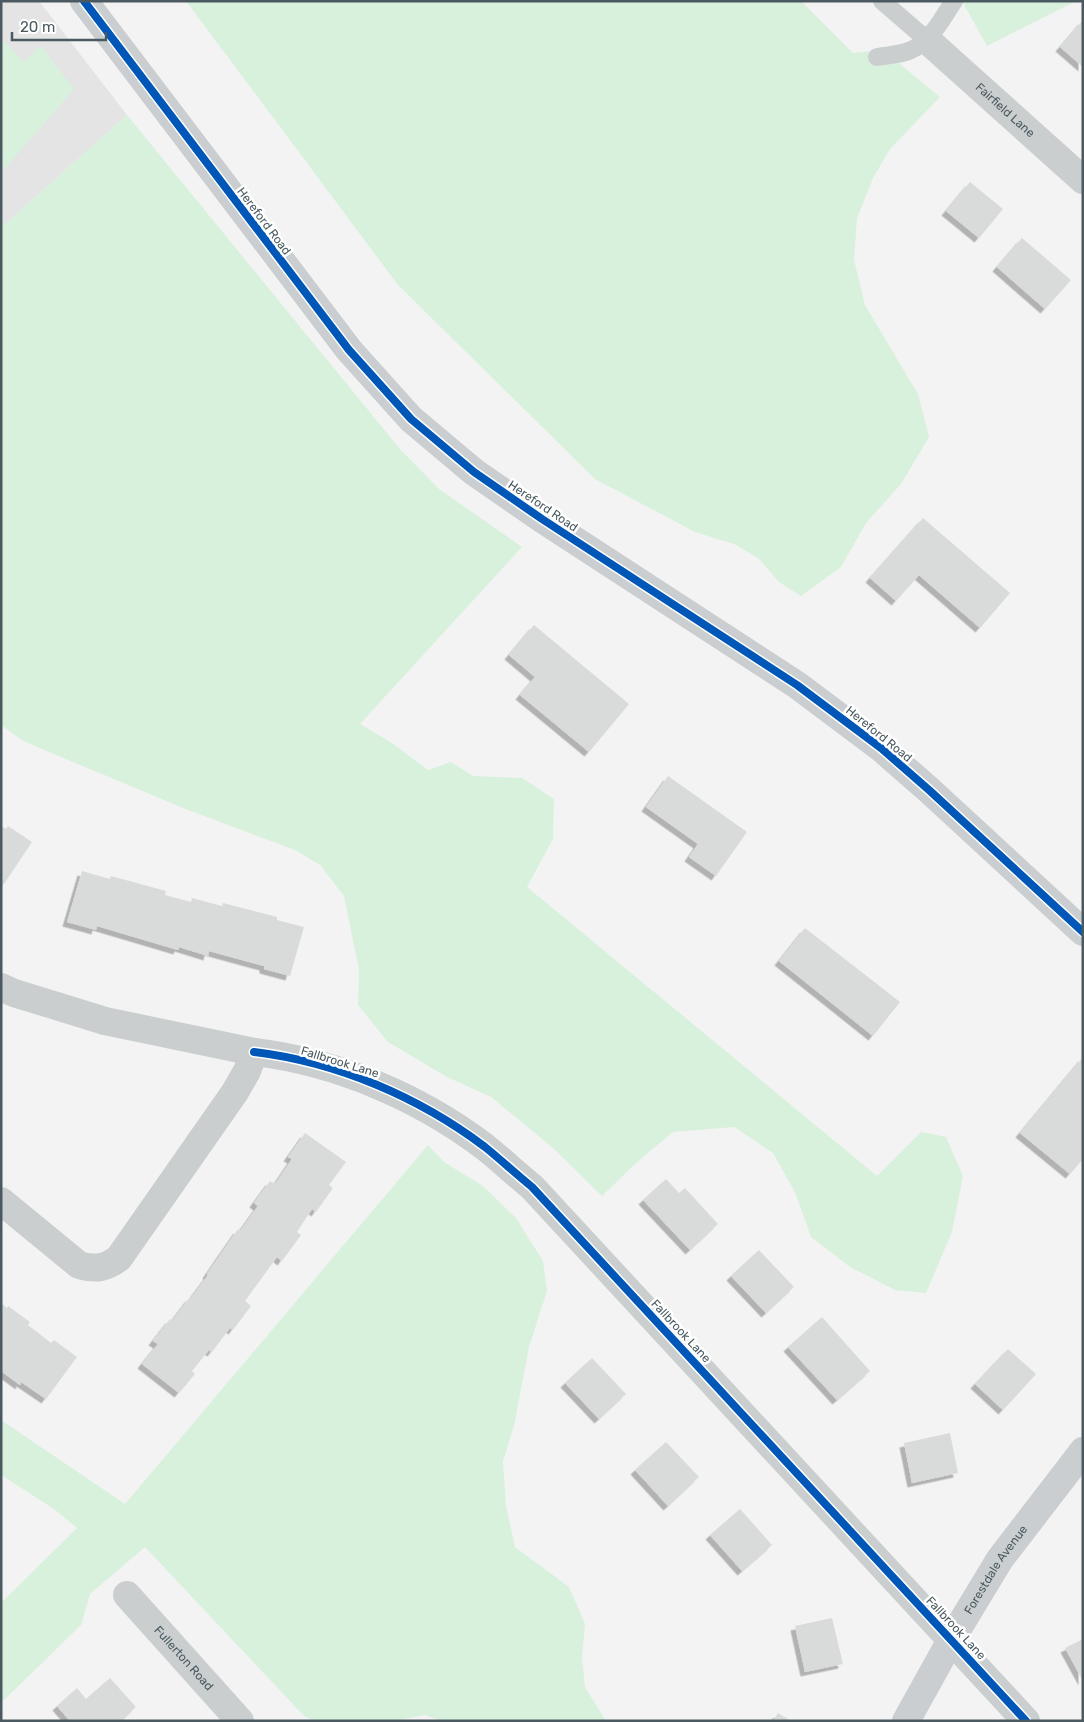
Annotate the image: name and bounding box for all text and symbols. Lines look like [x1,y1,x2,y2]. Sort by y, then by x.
scale bar [12,10,106,42]
text: 20 m [20,18,55,36]
street label: Fairfield Lane [973,80,1038,140]
street label: Hereford Road [234,185,294,257]
street label: Hereford Road [506,478,580,534]
street label: Hereford Road [843,703,915,765]
street label: Fallbrook Lane [299,1043,381,1081]
street label: Fallbrook Lane [648,1297,714,1366]
street label: Forestdale Avenue [961,1522,1030,1617]
street label: Fallbrook Lane [923,1594,989,1663]
street label: Fullerton Road [151,1623,216,1693]

